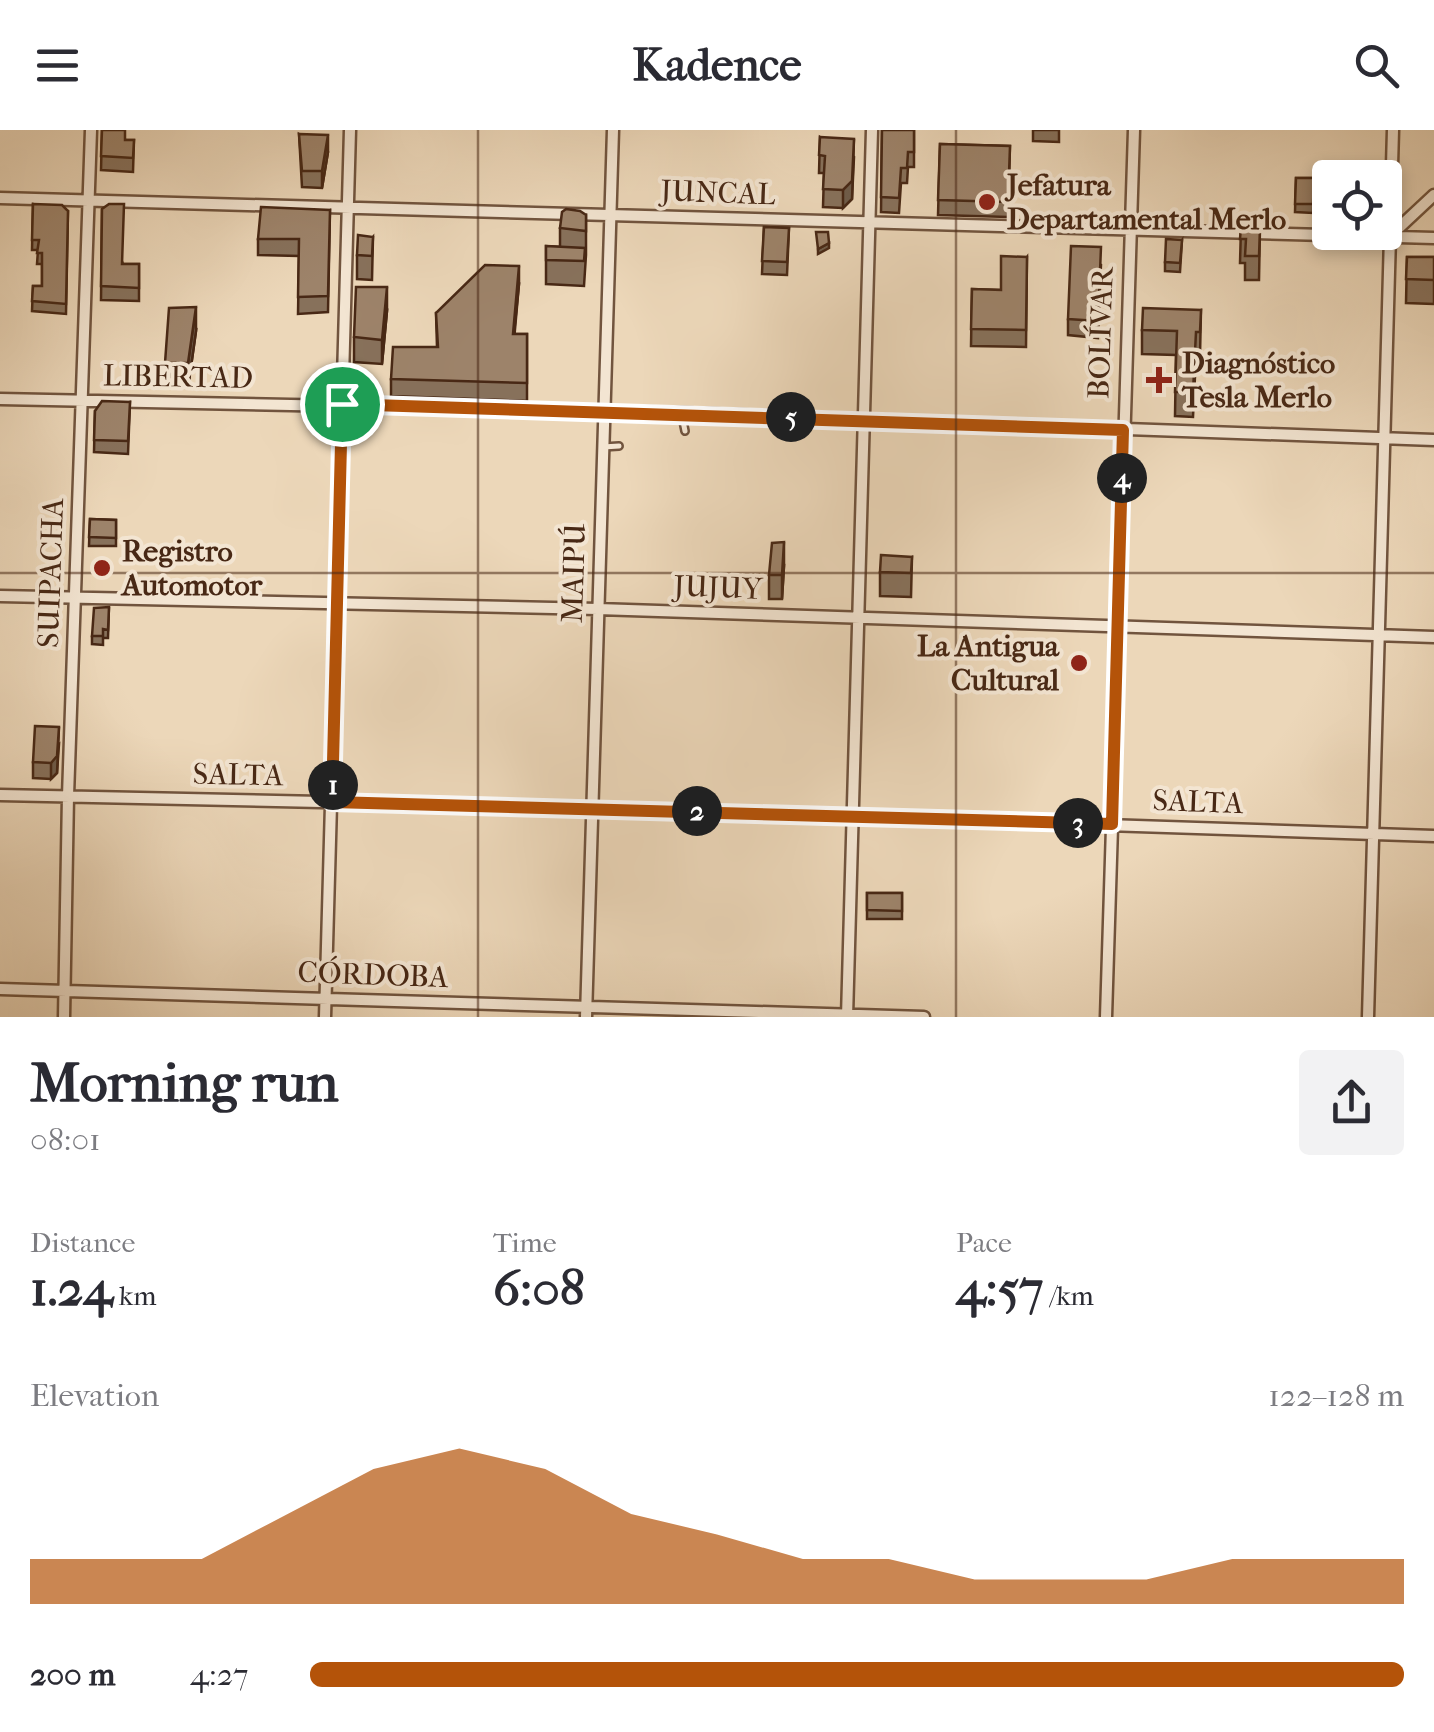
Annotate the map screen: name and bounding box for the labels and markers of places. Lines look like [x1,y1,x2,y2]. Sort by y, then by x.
place label: Jefatura Departamental Merlo [1004,168,1286,237]
marker: Jefatura Departamental Merlo [976,191,998,213]
place label: Diagnóstico Tesla Merlo [1181,346,1335,415]
pin [300,362,385,447]
marker: Diagnóstico Tesla Merlo [1146,367,1172,393]
pin: 5 [766,392,816,442]
pin: 4 [1097,453,1147,503]
place label: Registro Automotor [120,534,263,603]
marker: Registro Automotor [91,557,113,579]
place label: La Antigua Cultural [917,629,1060,698]
marker: La Antigua Cultural [1068,652,1090,674]
pin: 1 [308,760,358,810]
pin: 2 [672,786,722,836]
pin: 3 [1053,798,1103,848]

